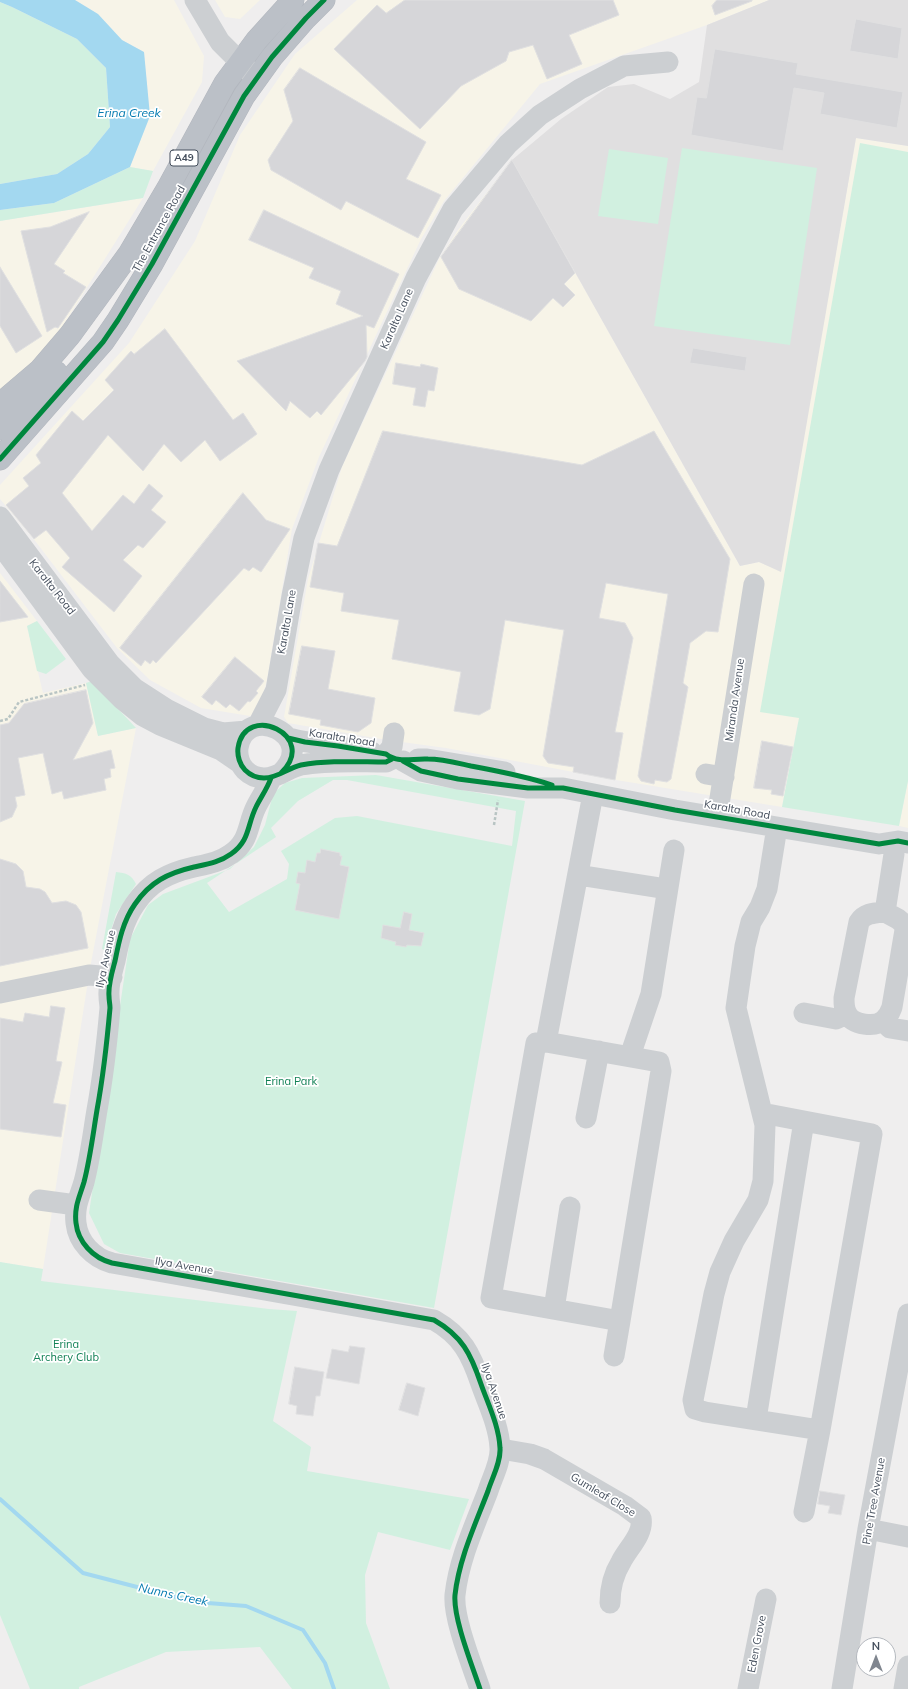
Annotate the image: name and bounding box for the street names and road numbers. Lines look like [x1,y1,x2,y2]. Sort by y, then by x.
road number: A49 [170,150,198,166]
street label: The Entrance Road [130,183,188,275]
street label: Karalta Lane [378,287,416,351]
street label: Karalta Road [26,557,78,617]
street label: Karalta Lane [275,589,299,655]
street label: Miranda Avenue [723,658,747,742]
street label: Karalta Road [308,726,376,750]
street label: Karalta Road [703,798,771,822]
street label: Ilya Avenue [93,929,119,989]
street label: Ilya Avenue [154,1254,214,1278]
street label: Ilya Avenue [478,1361,510,1421]
street label: Pine Tree Avenue [860,1457,888,1545]
street label: Gumleaf Close [568,1470,638,1520]
street label: Eden Grove [745,1614,769,1674]

